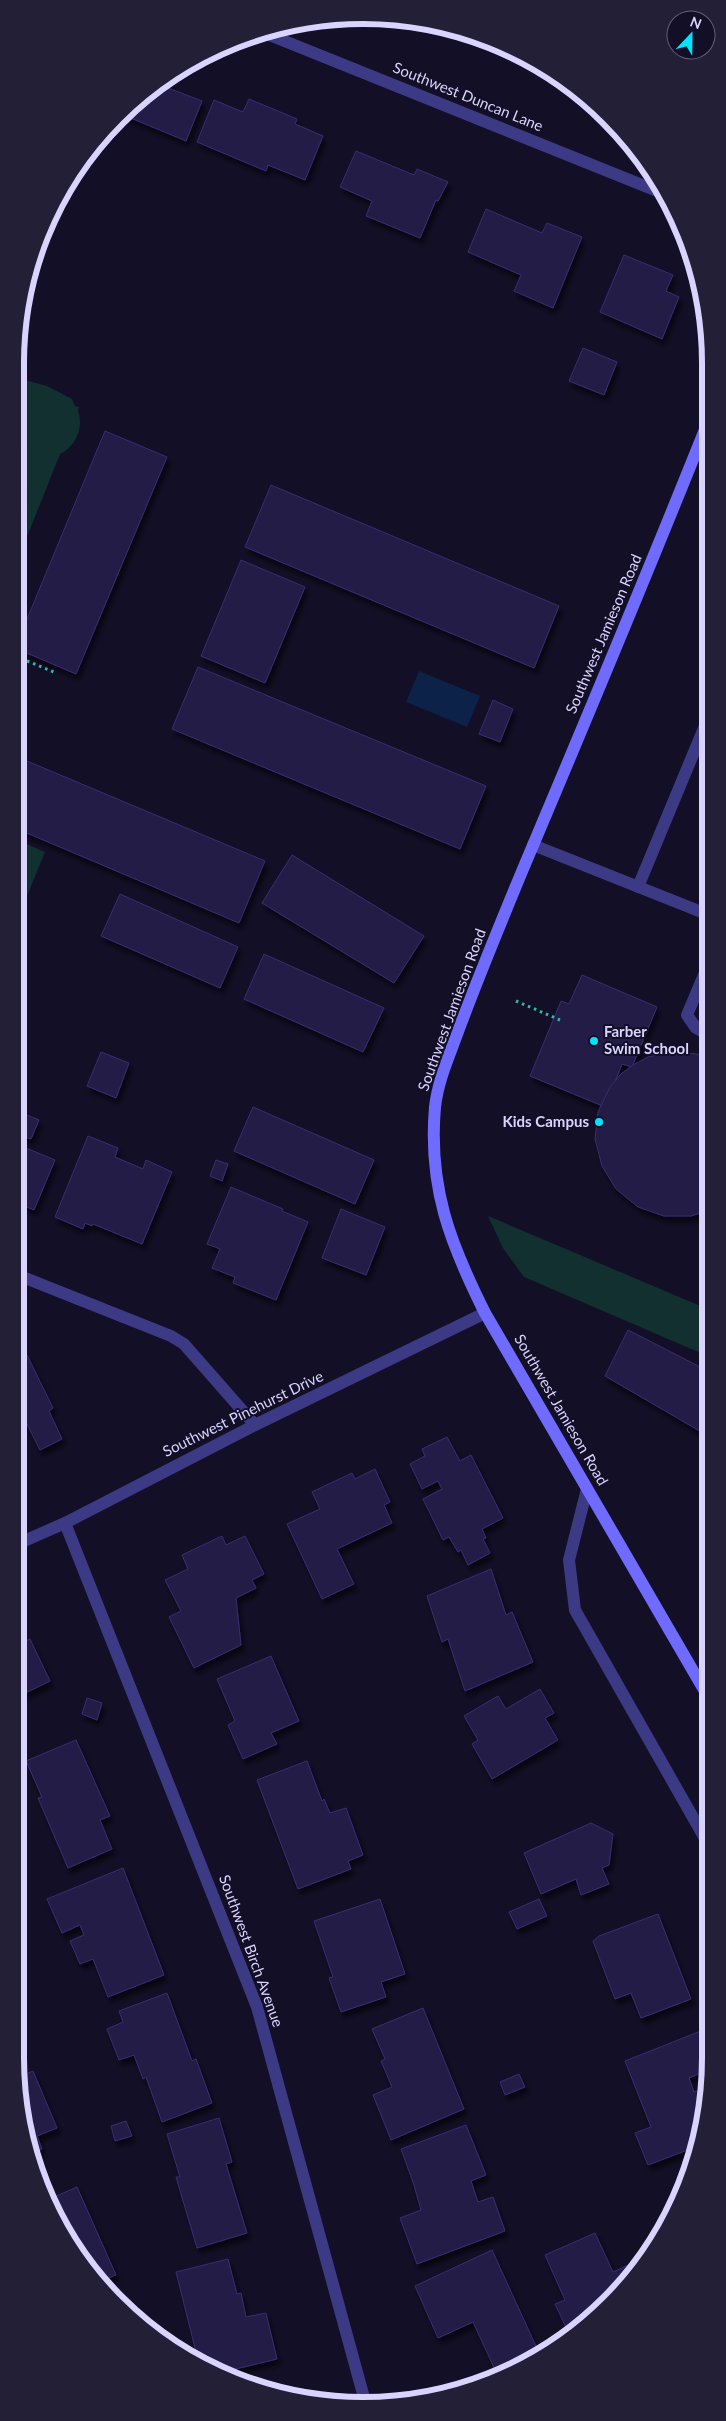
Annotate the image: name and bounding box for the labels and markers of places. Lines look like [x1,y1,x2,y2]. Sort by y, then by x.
place label: Farber Swim School [604,1022,689,1057]
marker: Farber Swim School [588,1035,600,1047]
place label: Kids Campus [502,1112,589,1130]
marker: Kids Campus [593,1116,605,1128]

